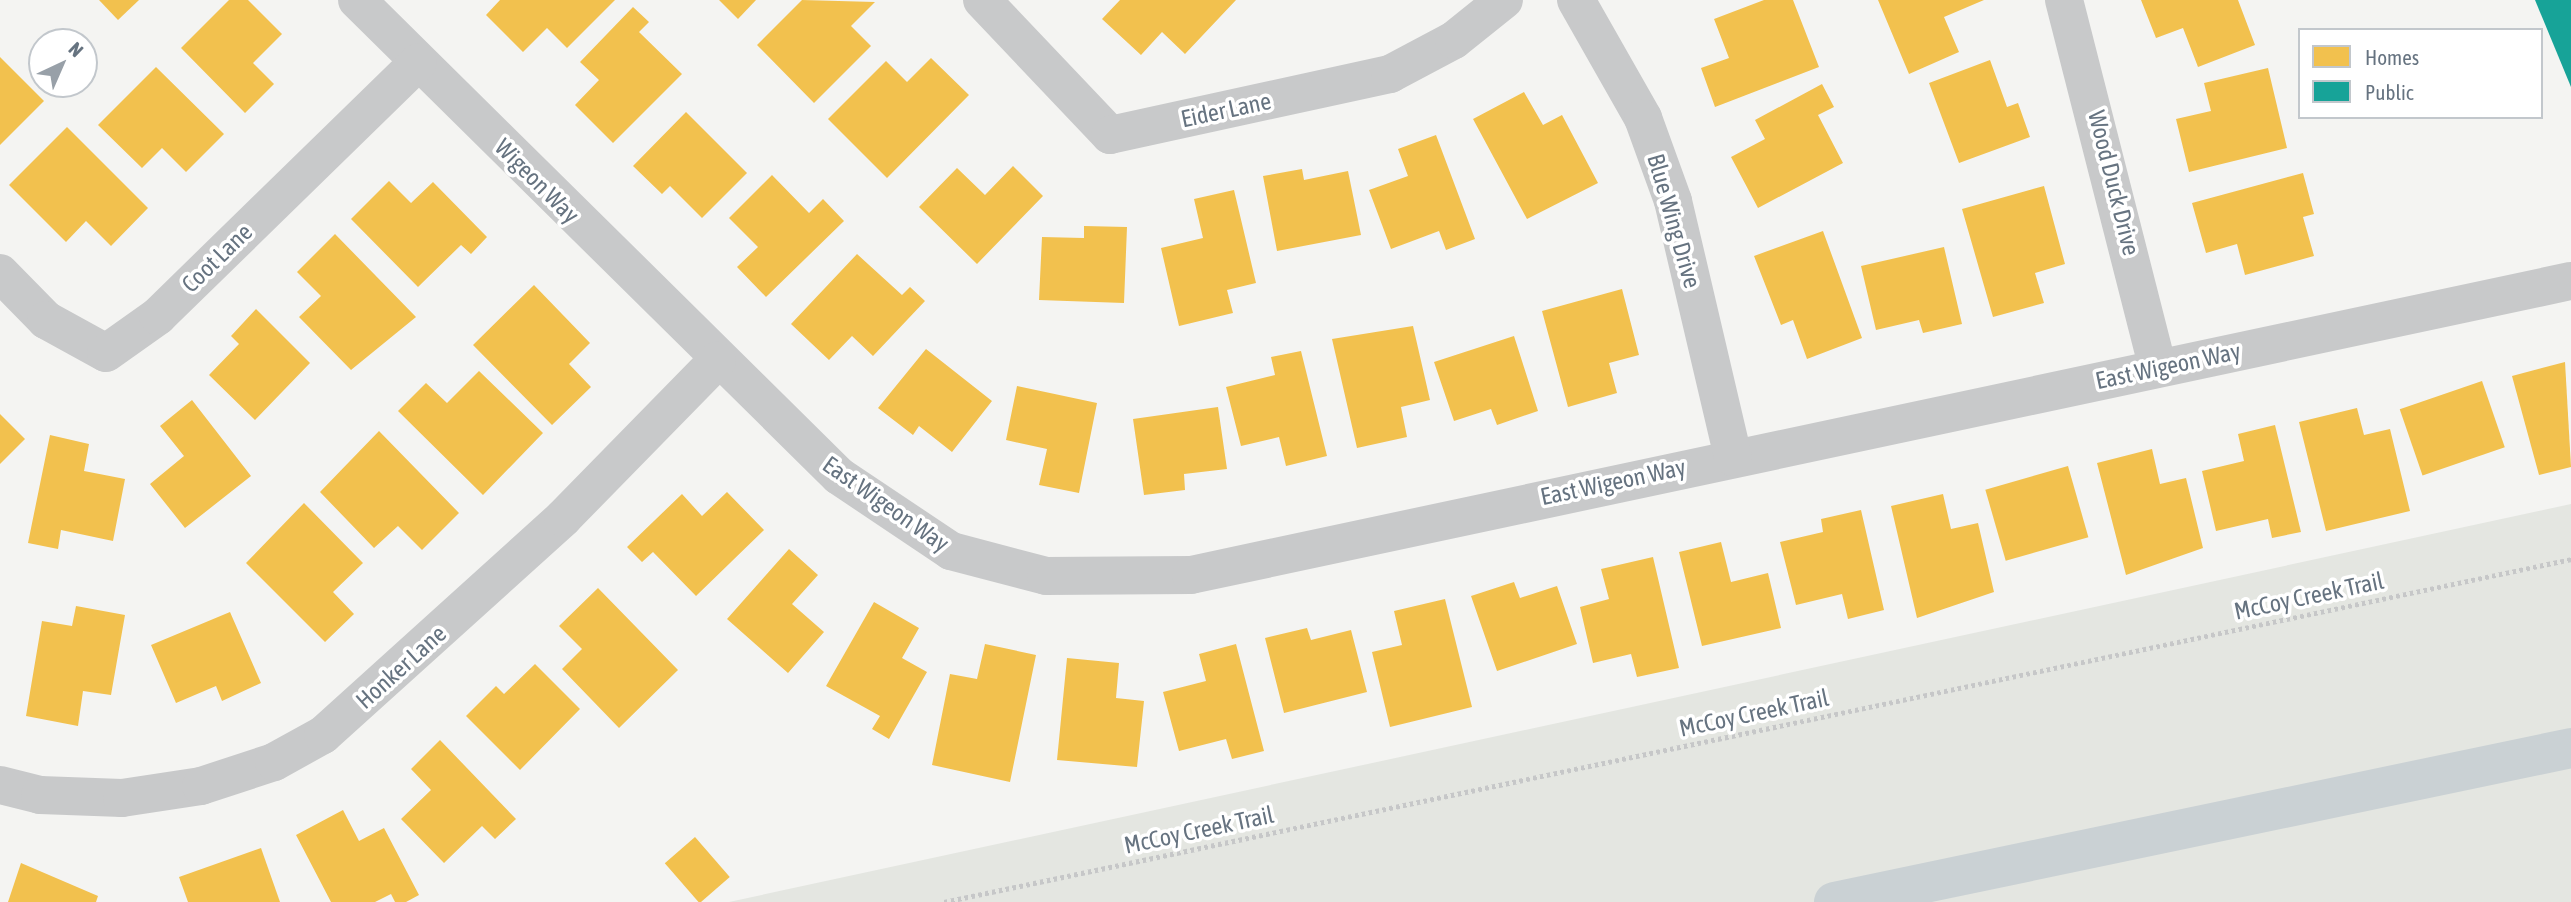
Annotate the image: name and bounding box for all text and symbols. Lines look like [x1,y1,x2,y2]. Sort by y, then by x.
north arrow [28,28,98,98]
legend [2298,28,2543,119]
text: N [65,38,88,61]
text: Homes [2365,45,2419,69]
text: Public [2365,80,2414,104]
street label: Eider Lane [1178,86,1274,134]
street label: Wood Duck Drive [2082,108,2146,258]
street label: Wigeon Way [489,133,585,229]
street label: Blue Wing Drive [1641,151,1707,291]
street label: Coot Lane [176,218,258,298]
street label: East Wigeon Way [2093,337,2243,395]
street label: East Wigeon Way [817,450,955,558]
street label: East Wigeon Way [1538,453,1688,511]
street label: McCoy Creek Trail [2232,566,2386,626]
street label: Honker Lane [350,619,452,715]
street label: McCoy Creek Trail [1677,683,1831,743]
street label: McCoy Creek Trail [1122,800,1276,860]

